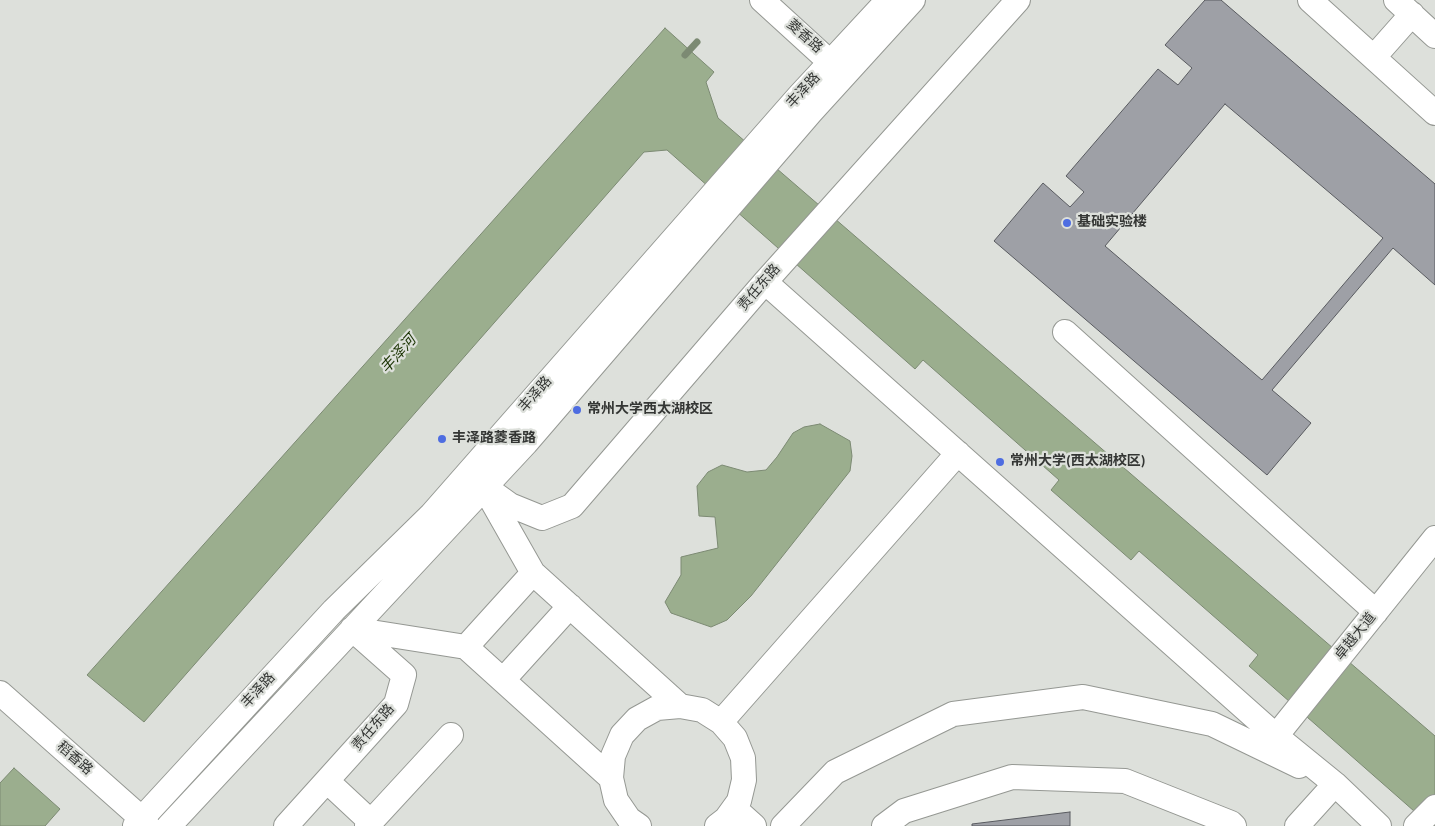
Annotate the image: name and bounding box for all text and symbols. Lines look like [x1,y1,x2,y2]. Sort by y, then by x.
street label: 菱香路 [783,17,825,57]
street label: 丰泽路 [784,70,824,112]
place label: 基础实验楼 [1077,215,1147,231]
marker: 基础实验楼 [1061,217,1073,229]
street label: 责任东路 [735,261,785,315]
water label: 丰泽河 [377,332,421,378]
street label: 丰泽路 [516,374,556,416]
place label: 常州大学西太湖校区 [587,402,713,418]
marker: 常州大学西太湖校区 [571,404,583,416]
place label: 丰泽路菱香路 [452,431,536,447]
marker: 丰泽路菱香路 [436,433,448,445]
place label: 常州大学(西太湖校区) [1010,454,1146,470]
marker: 常州大学(西太湖校区) [994,456,1006,468]
street label: 卓越大道 [1332,610,1380,664]
street label: 丰泽路 [239,670,279,712]
street label: 责任东路 [349,701,399,755]
street label: 稻香路 [53,739,95,779]

